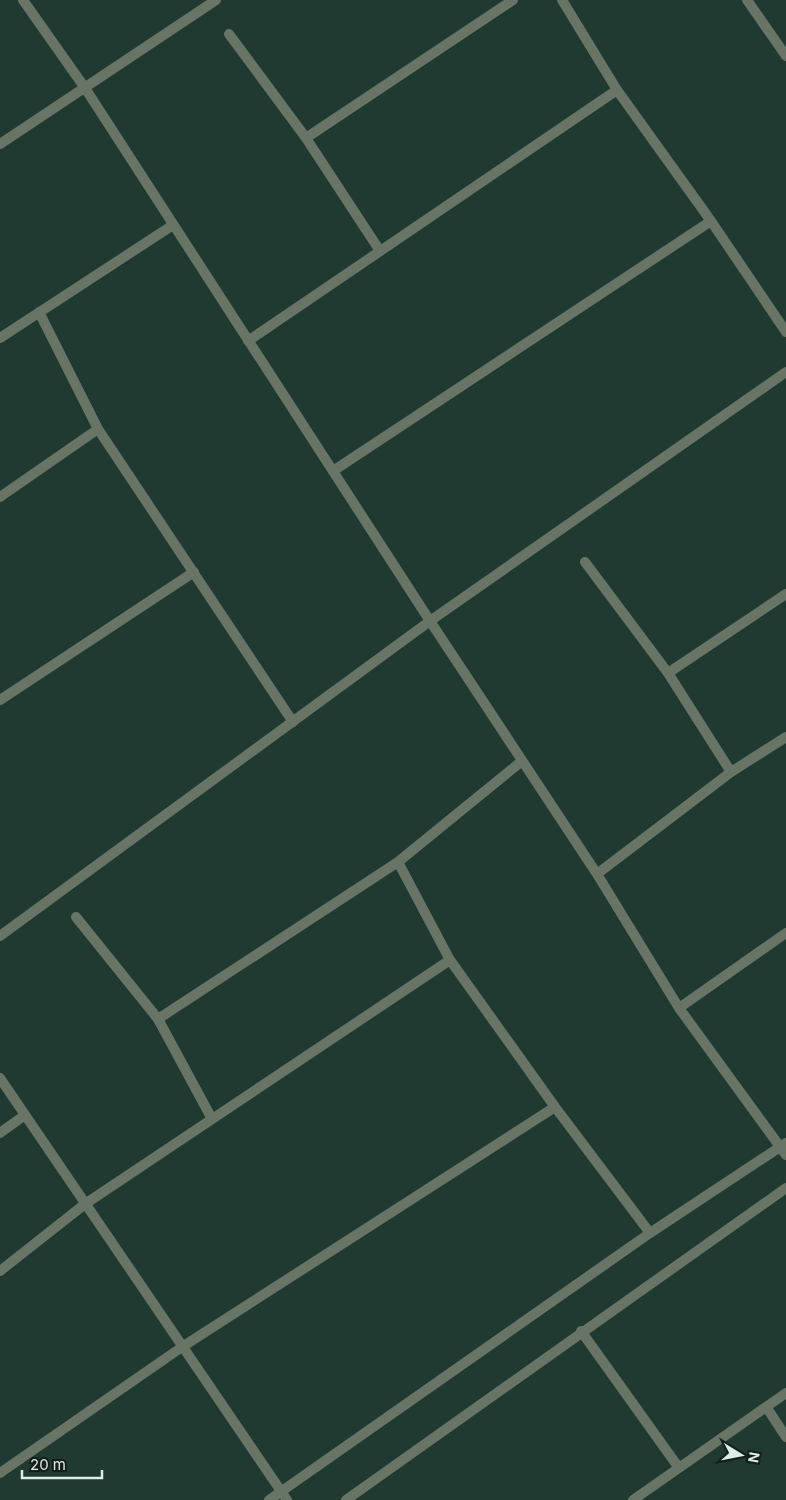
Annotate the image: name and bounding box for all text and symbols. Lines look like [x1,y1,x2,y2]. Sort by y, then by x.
north arrow [716,1430,766,1480]
scale bar [22,1448,102,1480]
text: N [745,1451,764,1464]
text: 20 m [30,1455,66,1474]

